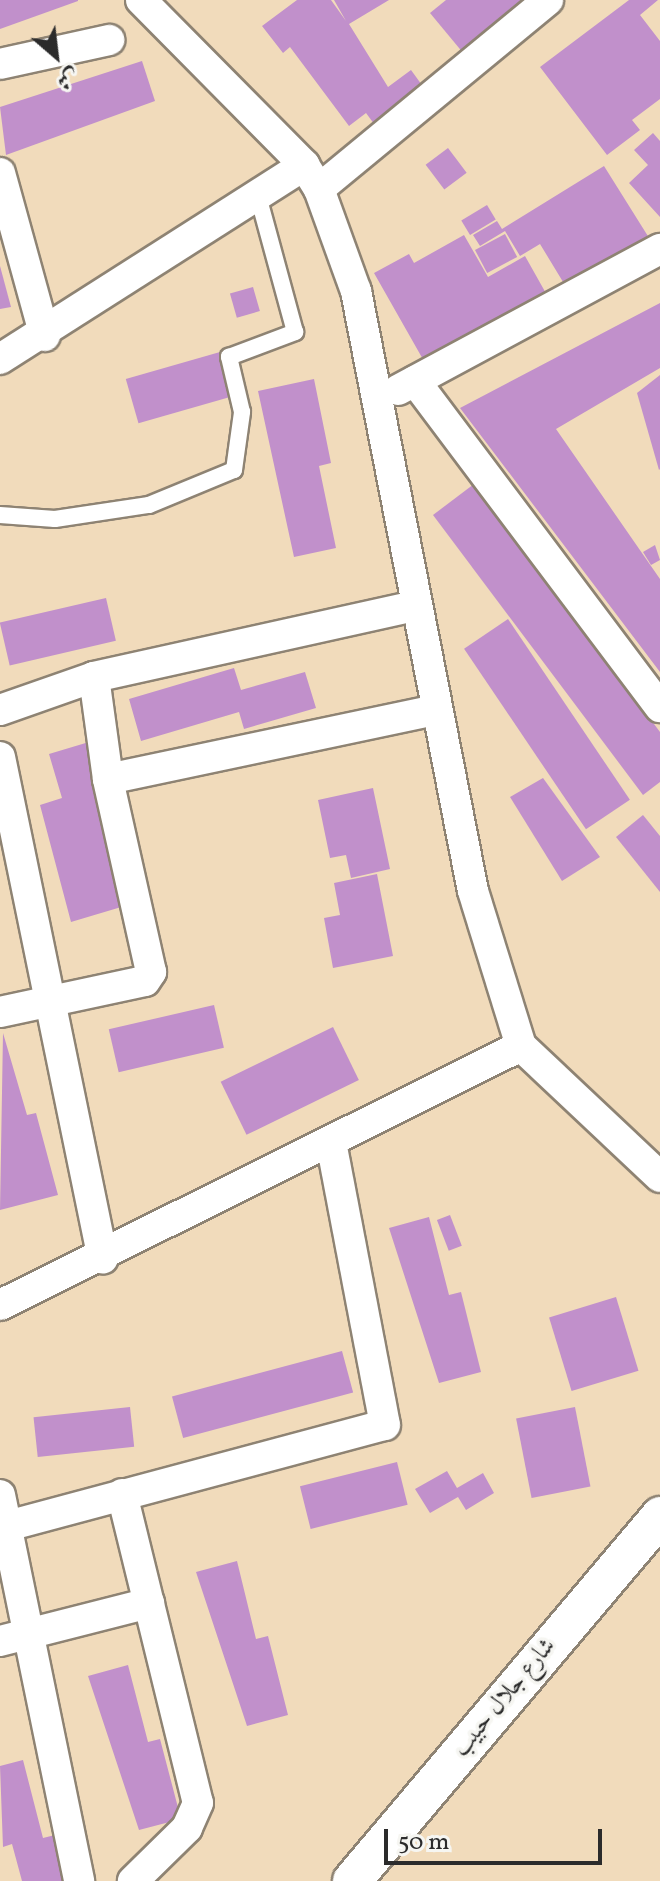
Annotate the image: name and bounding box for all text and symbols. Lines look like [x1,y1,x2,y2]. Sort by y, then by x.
north arrow [16,16,96,96]
text: ش [51,59,84,96]
street label: شارع جلال حبيب [447,1633,563,1763]
scale bar [388,1813,606,1863]
text: 50 m [398,1826,450,1860]

